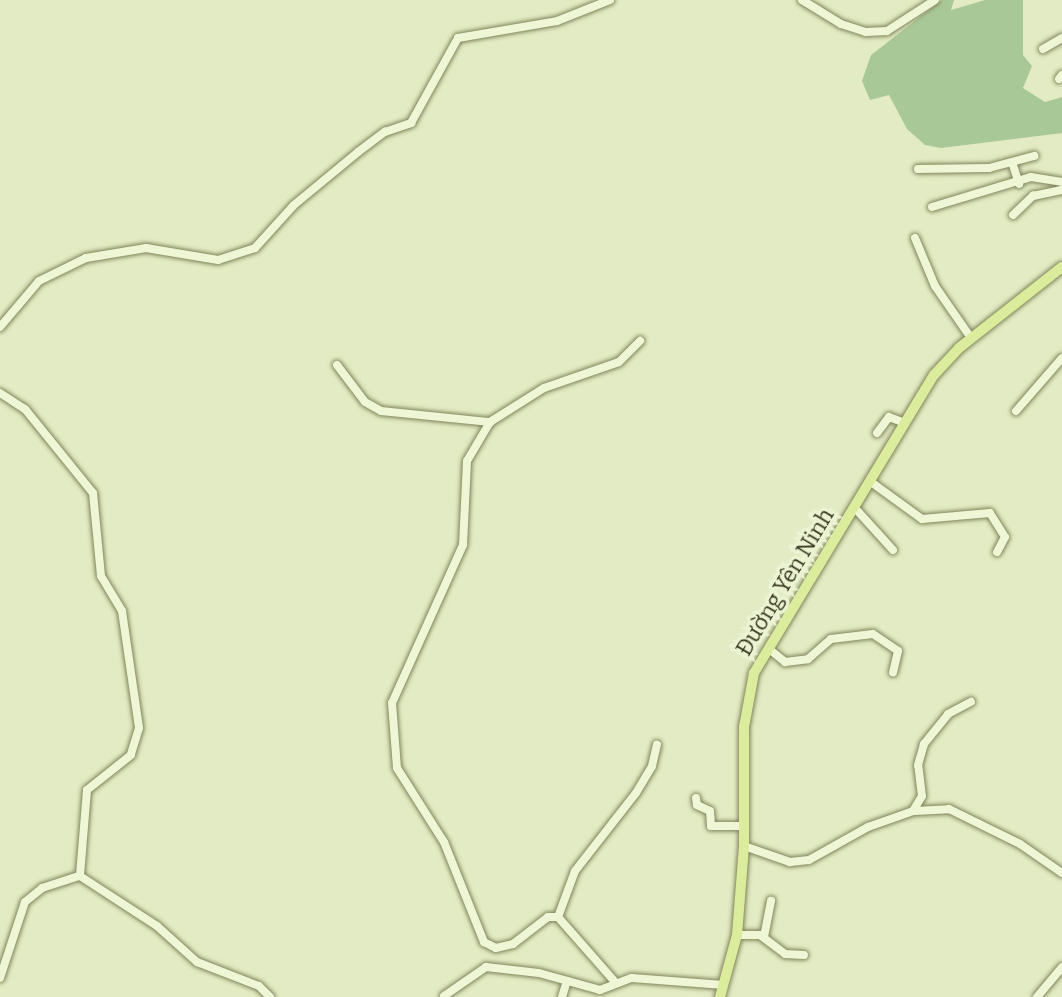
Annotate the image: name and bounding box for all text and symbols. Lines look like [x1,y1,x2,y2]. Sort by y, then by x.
street label: Đường Yên Ninh [731,504,839,660]

